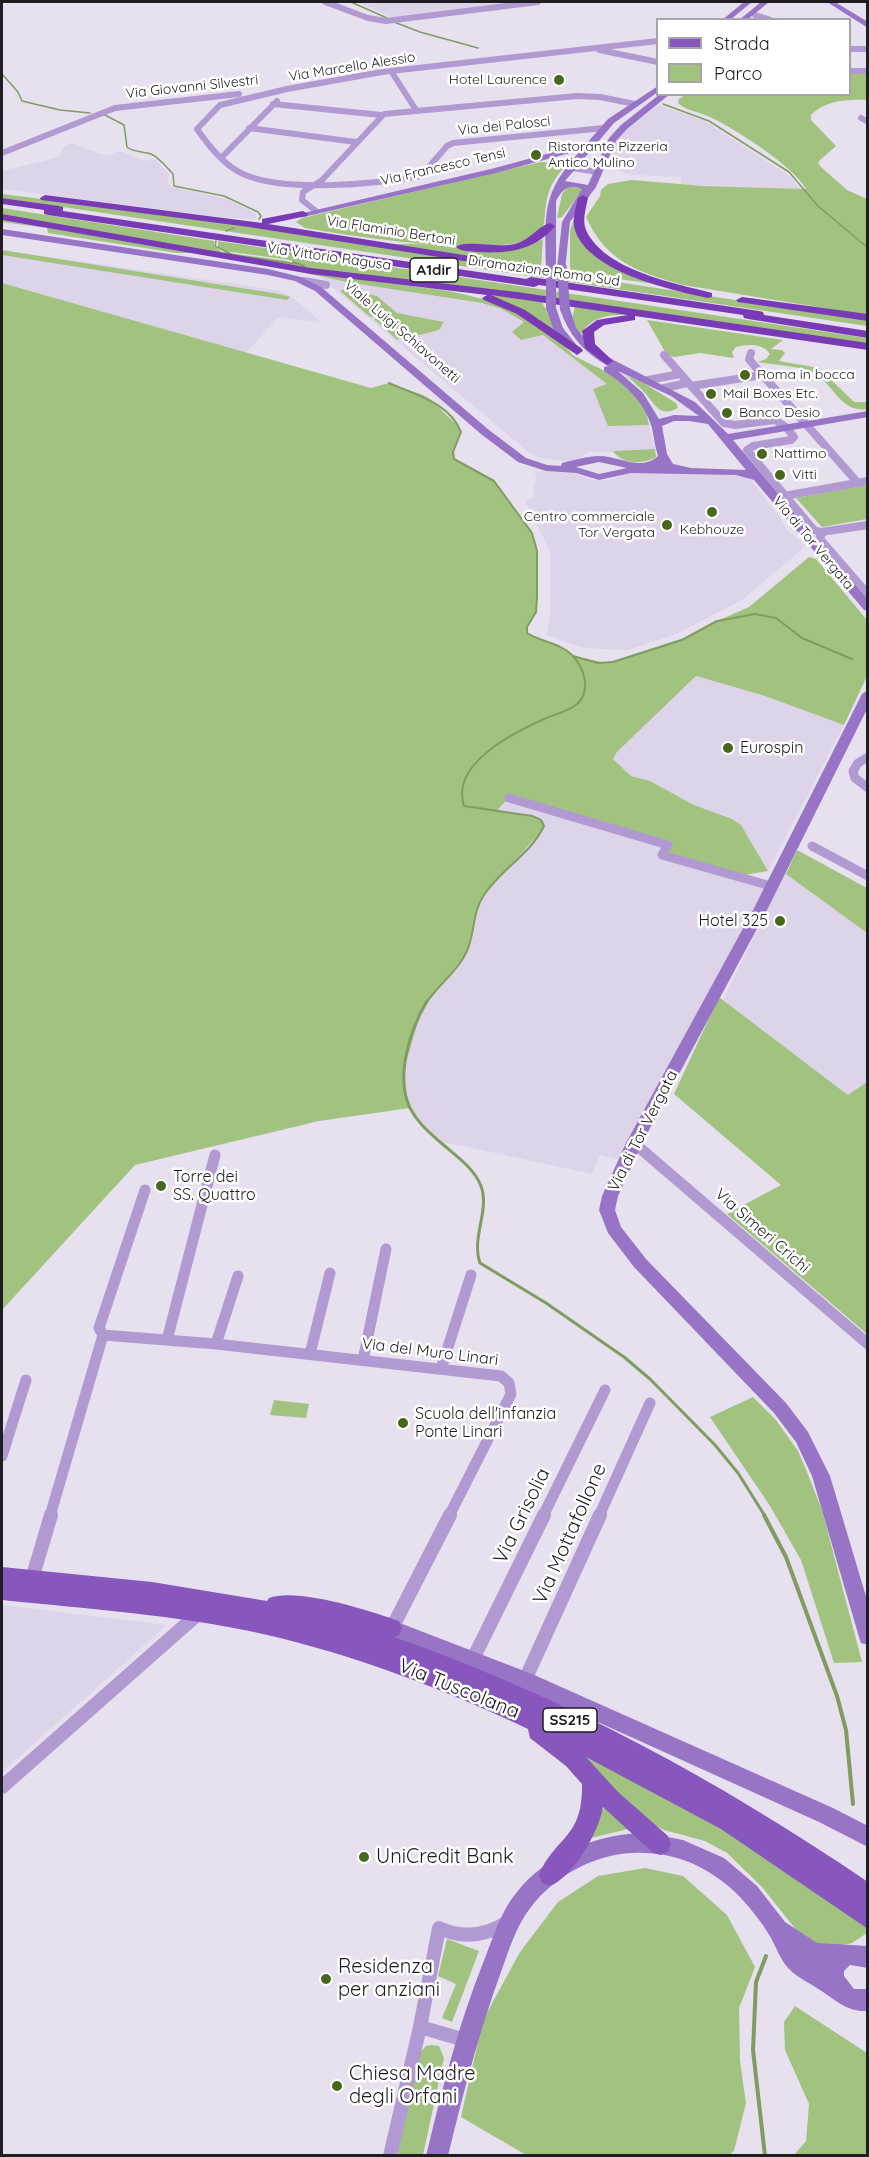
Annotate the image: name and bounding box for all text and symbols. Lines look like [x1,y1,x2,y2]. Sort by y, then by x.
legend [656,18,851,96]
text: Strada [714,32,770,55]
street label: Via Marcello Alessio [287,49,417,85]
text: Parco [714,62,762,85]
street label: Via Giovanni Silvestri [125,72,259,102]
place label: Hotel Laurence [449,72,547,88]
marker: Hotel Laurence [552,73,566,87]
street label: Via dei Palosci [457,113,551,139]
place label: Ristorante Pizzeria Antico Mulino [548,139,668,172]
street label: Via Francesco Tensi [379,144,507,190]
marker: Ristorante Pizzeria Antico Mulino [529,148,543,162]
street label: Via Flaminio Bertoni [325,213,457,249]
street label: Via Vittorio Ragusa [266,240,392,274]
street label: Diramazione Roma Sud [467,252,621,290]
road number: A1dir [410,258,458,282]
street label: Viale Luigi Schiavonetti [341,277,463,387]
place label: Roma in bocca [757,367,855,383]
marker: Roma in bocca [738,368,752,382]
place label: Mail Boxes Etc. [723,386,818,402]
marker: Mail Boxes Etc. [704,387,718,401]
place label: Banco Desio [739,405,820,421]
marker: Banco Desio [720,406,734,420]
place label: Nattimo [774,446,826,462]
marker: Nattimo [755,447,769,461]
place label: Vitti [792,467,817,483]
marker: Vitti [773,468,787,482]
street label: Via di Tor Vergata [769,493,857,593]
marker: Kebhouze [705,505,719,519]
place label: Centro commerciale Tor Vergata [524,509,655,542]
marker: Centro commerciale Tor Vergata [660,518,674,532]
place label: Kebhouze [680,522,744,538]
place label: Eurospin [740,738,803,758]
marker: Eurospin [721,741,735,755]
place label: Hotel 325 [698,911,768,931]
marker: Hotel 325 [773,914,787,928]
street label: Via di Tor Vergata [604,1067,682,1195]
place label: Torre dei SS. Quattro [173,1167,256,1205]
marker: Torre dei SS. Quattro [154,1179,168,1193]
street label: Via Simeri Crichi [711,1185,813,1277]
street label: Via del Muro Linari [361,1334,499,1370]
place label: Scuola dell'infanzia Ponte Linari [415,1404,556,1442]
marker: Scuola dell'infanzia Ponte Linari [396,1416,410,1430]
street label: Via Mottafollone [528,1460,612,1608]
street label: Via Grisolia [489,1464,555,1568]
street label: Via Tuscolana [395,1654,523,1724]
road number: SS215 [543,1708,597,1732]
place label: UniCredit Bank [376,1845,514,1869]
marker: UniCredit Bank [357,1850,371,1864]
place label: Residenza per anziani [338,1955,440,2002]
marker: Residenza per anziani [319,1972,333,1986]
place label: Chiesa Madre degli Orfani [349,2062,475,2109]
marker: Chiesa Madre degli Orfani [330,2079,344,2093]

